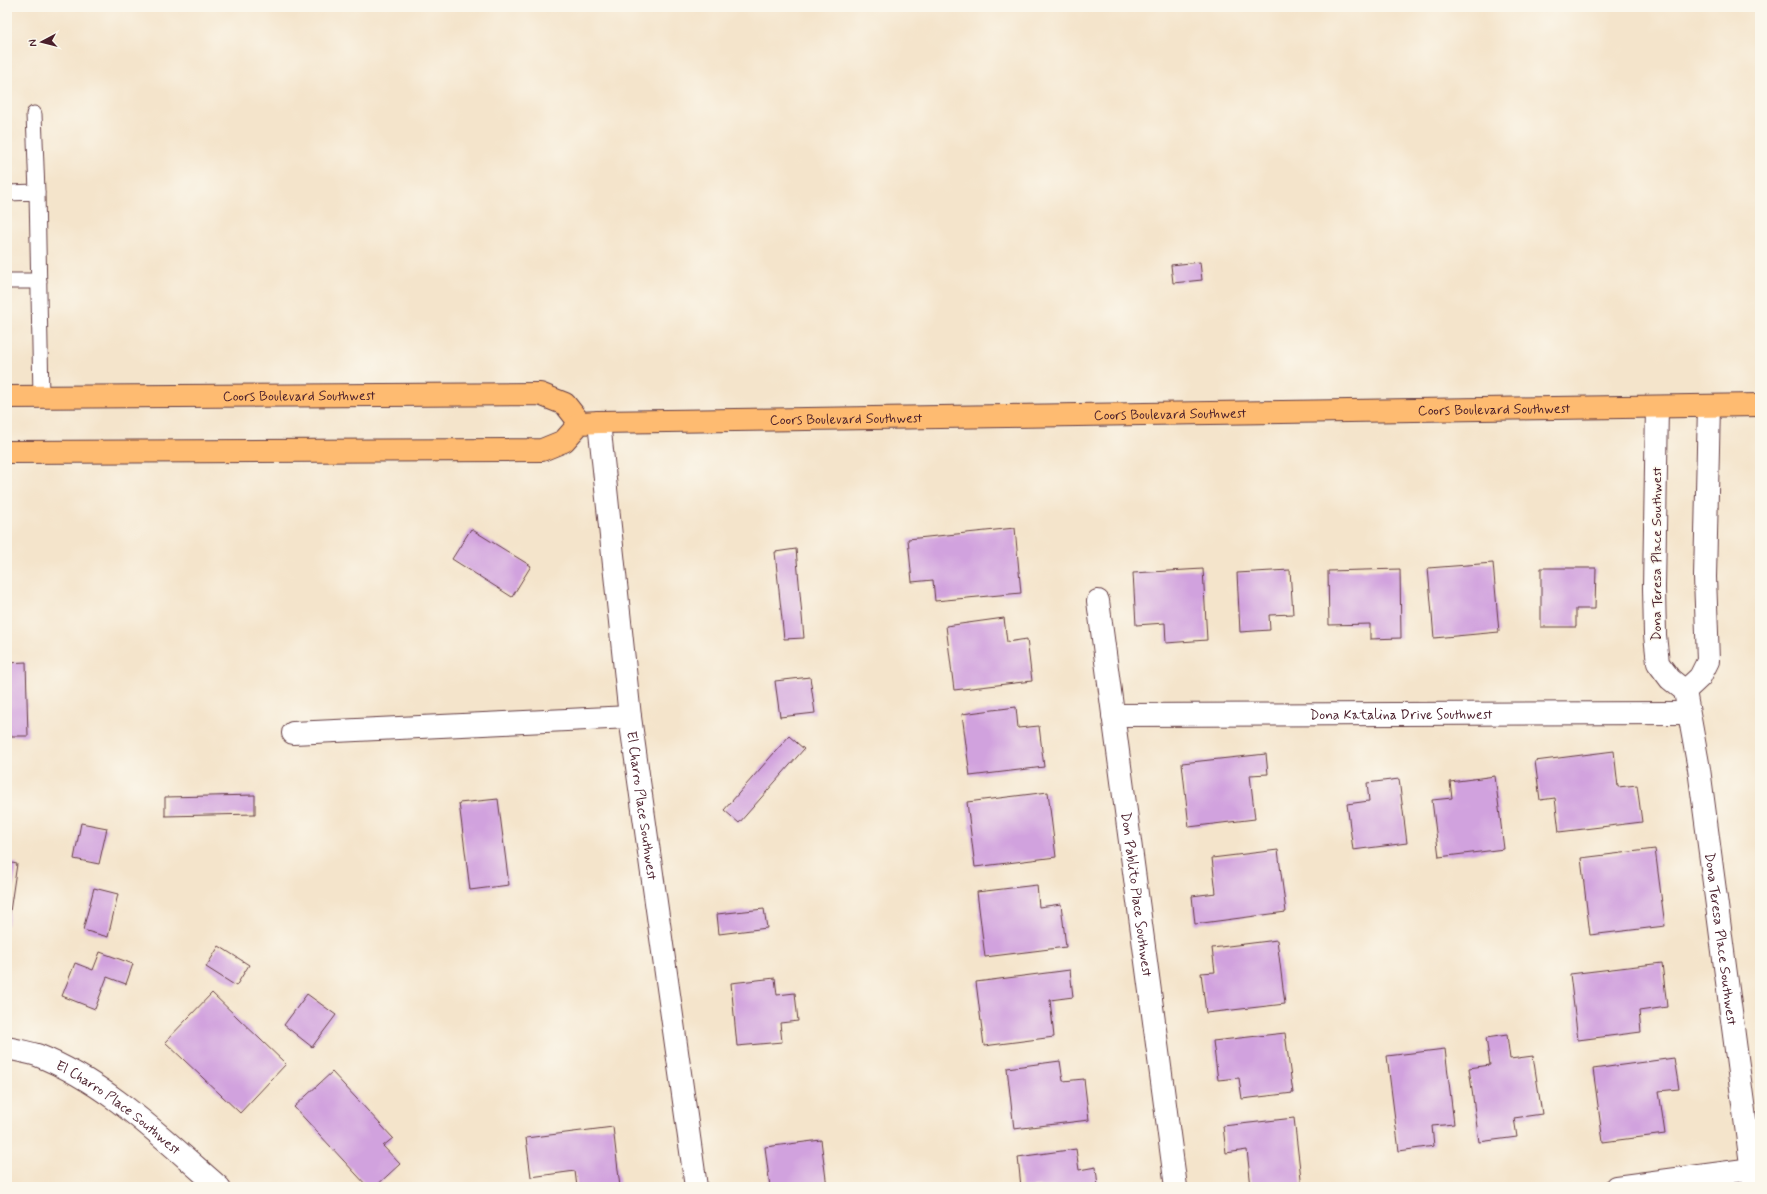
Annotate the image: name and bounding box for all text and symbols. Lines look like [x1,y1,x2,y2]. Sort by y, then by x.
north arrow [22,22,62,62]
text: N [26,39,40,48]
street label: Coors Boulevard Southwest [223,387,376,406]
street label: Coors Boulevard Southwest [1418,400,1571,420]
street label: Coors Boulevard Southwest [1094,405,1247,425]
street label: Coors Boulevard Southwest [770,409,923,429]
street label: Dona Teresa Place Southwest [1648,467,1666,641]
street label: Dona Katalina Drive Southwest [1310,706,1493,724]
street label: El Charro Place Southwest [622,730,661,882]
street label: Don Pablito Place Southwest [1116,811,1156,978]
street label: Dona Teresa Place Southwest [1700,851,1741,1027]
street label: El Charro Place Southwest [53,1057,184,1159]

